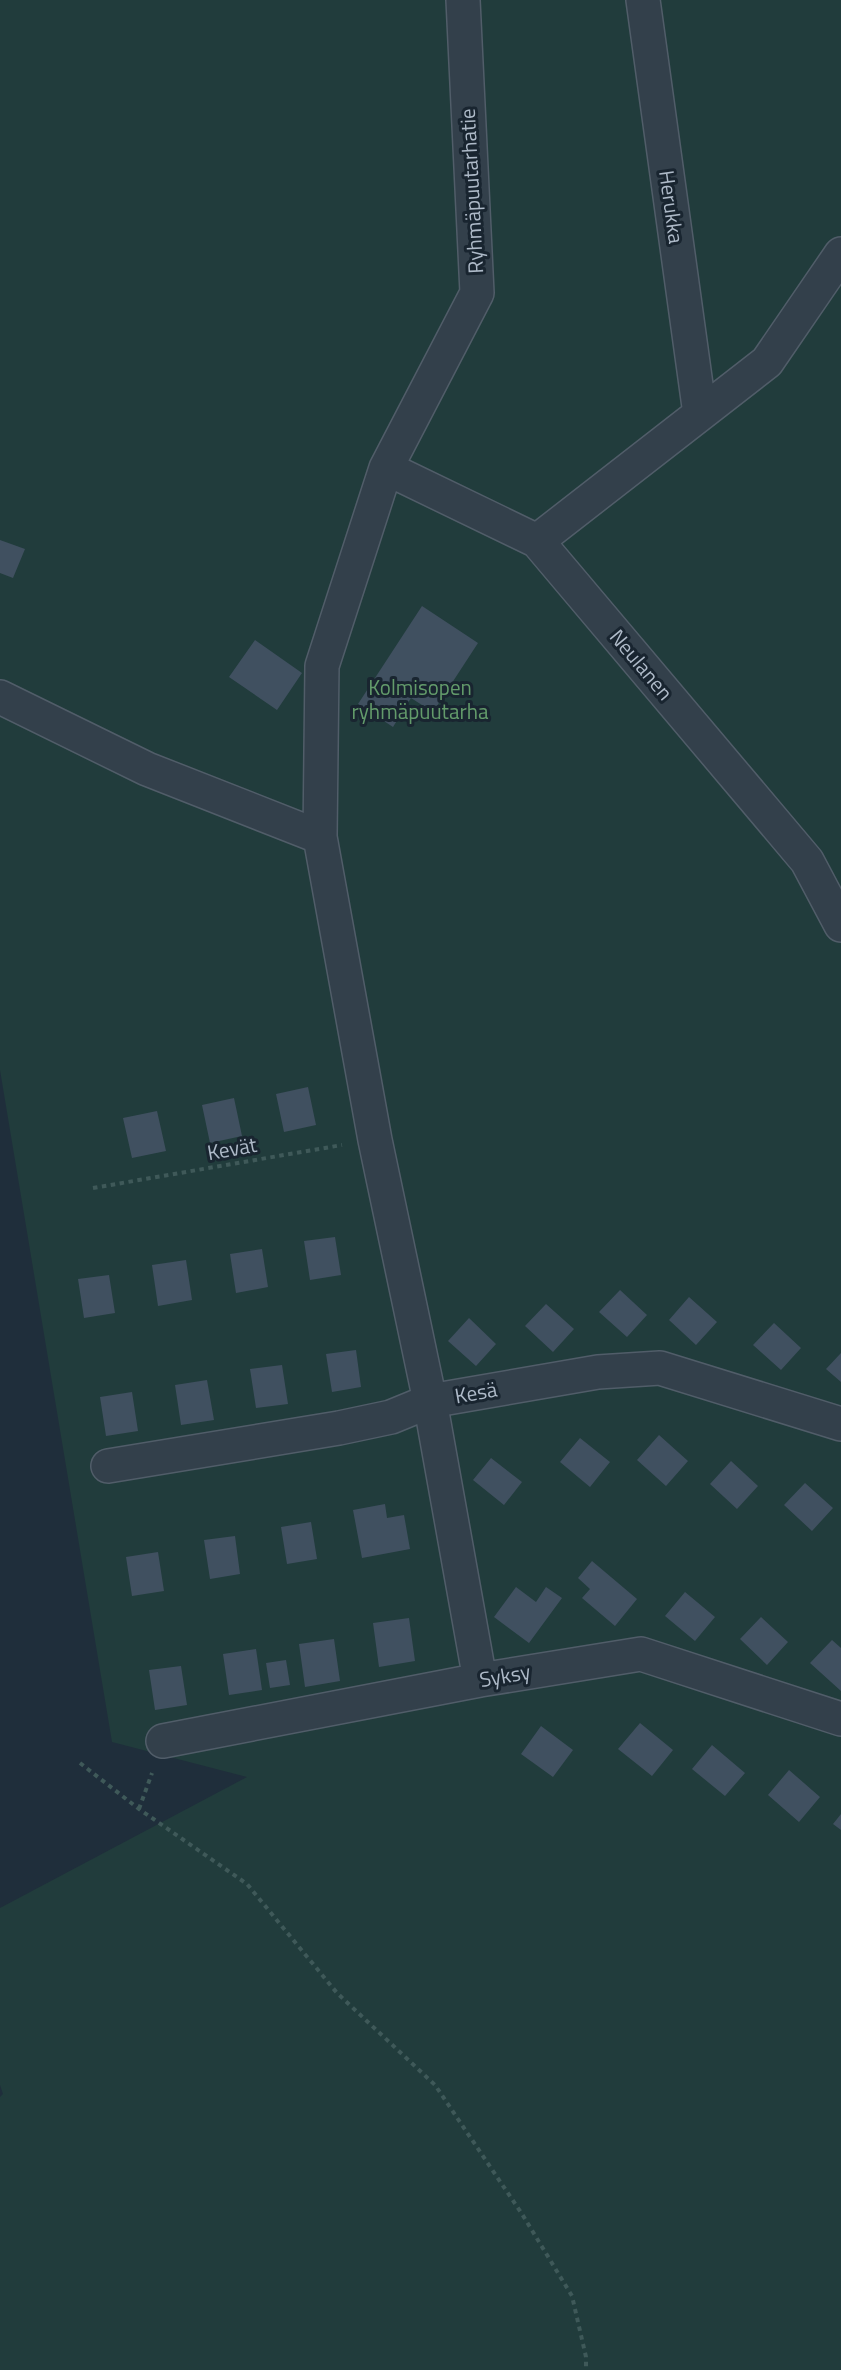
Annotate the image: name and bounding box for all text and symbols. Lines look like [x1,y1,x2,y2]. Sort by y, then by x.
street label: Ryhmäpuutarhatie [451,108,491,274]
street label: Herukka [651,168,693,246]
street label: Neulanen [602,622,681,707]
park label: Kolmisopen ryhmäpuutarha [351,671,489,727]
street label: Kevät [204,1128,260,1168]
street label: Kesä [452,1372,500,1411]
street label: Syksy [477,1655,533,1695]

